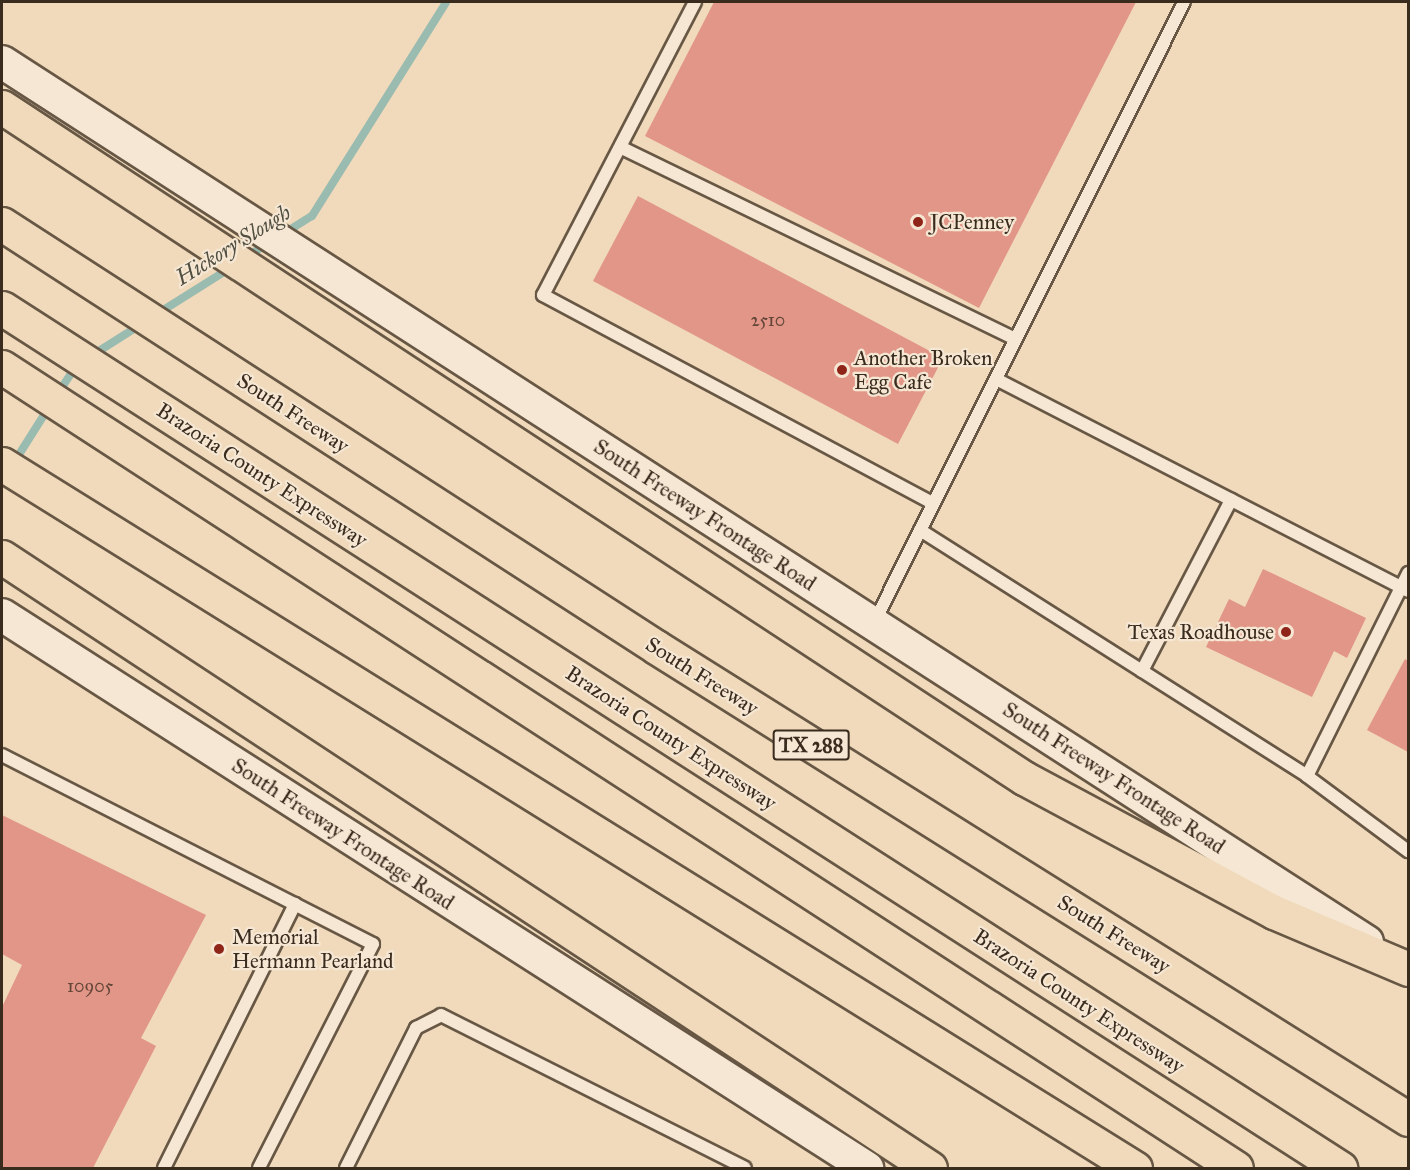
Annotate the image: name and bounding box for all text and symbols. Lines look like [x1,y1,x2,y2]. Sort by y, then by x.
water label: Hickory Slough [170,199,296,291]
place label: JCPenney [930,209,1014,235]
marker: JCPenney [911,215,925,229]
house number: 2510 [751,309,785,331]
place label: Another Broken Egg Cafe [854,345,992,395]
marker: Another Broken Egg Cafe [835,363,849,377]
street label: South Freeway [232,368,354,458]
street label: Brazoria County Expressway [152,397,372,553]
street label: South Freeway Frontage Road [589,434,821,596]
place label: Texas Roadhouse [1128,619,1274,645]
marker: Texas Roadhouse [1279,625,1293,639]
street label: South Freeway [641,631,763,721]
street label: Brazoria County Expressway [561,660,781,816]
street label: South Freeway Frontage Road [998,697,1230,859]
road number: TX 288 [772,728,850,762]
street label: South Freeway Frontage Road [227,753,459,915]
street label: South Freeway [1053,889,1175,979]
street label: Brazoria County Expressway [969,923,1189,1079]
place label: Memorial Hermann Pearland [232,924,394,974]
marker: Memorial Hermann Pearland [210,940,228,958]
house number: 10905 [67,975,113,997]

